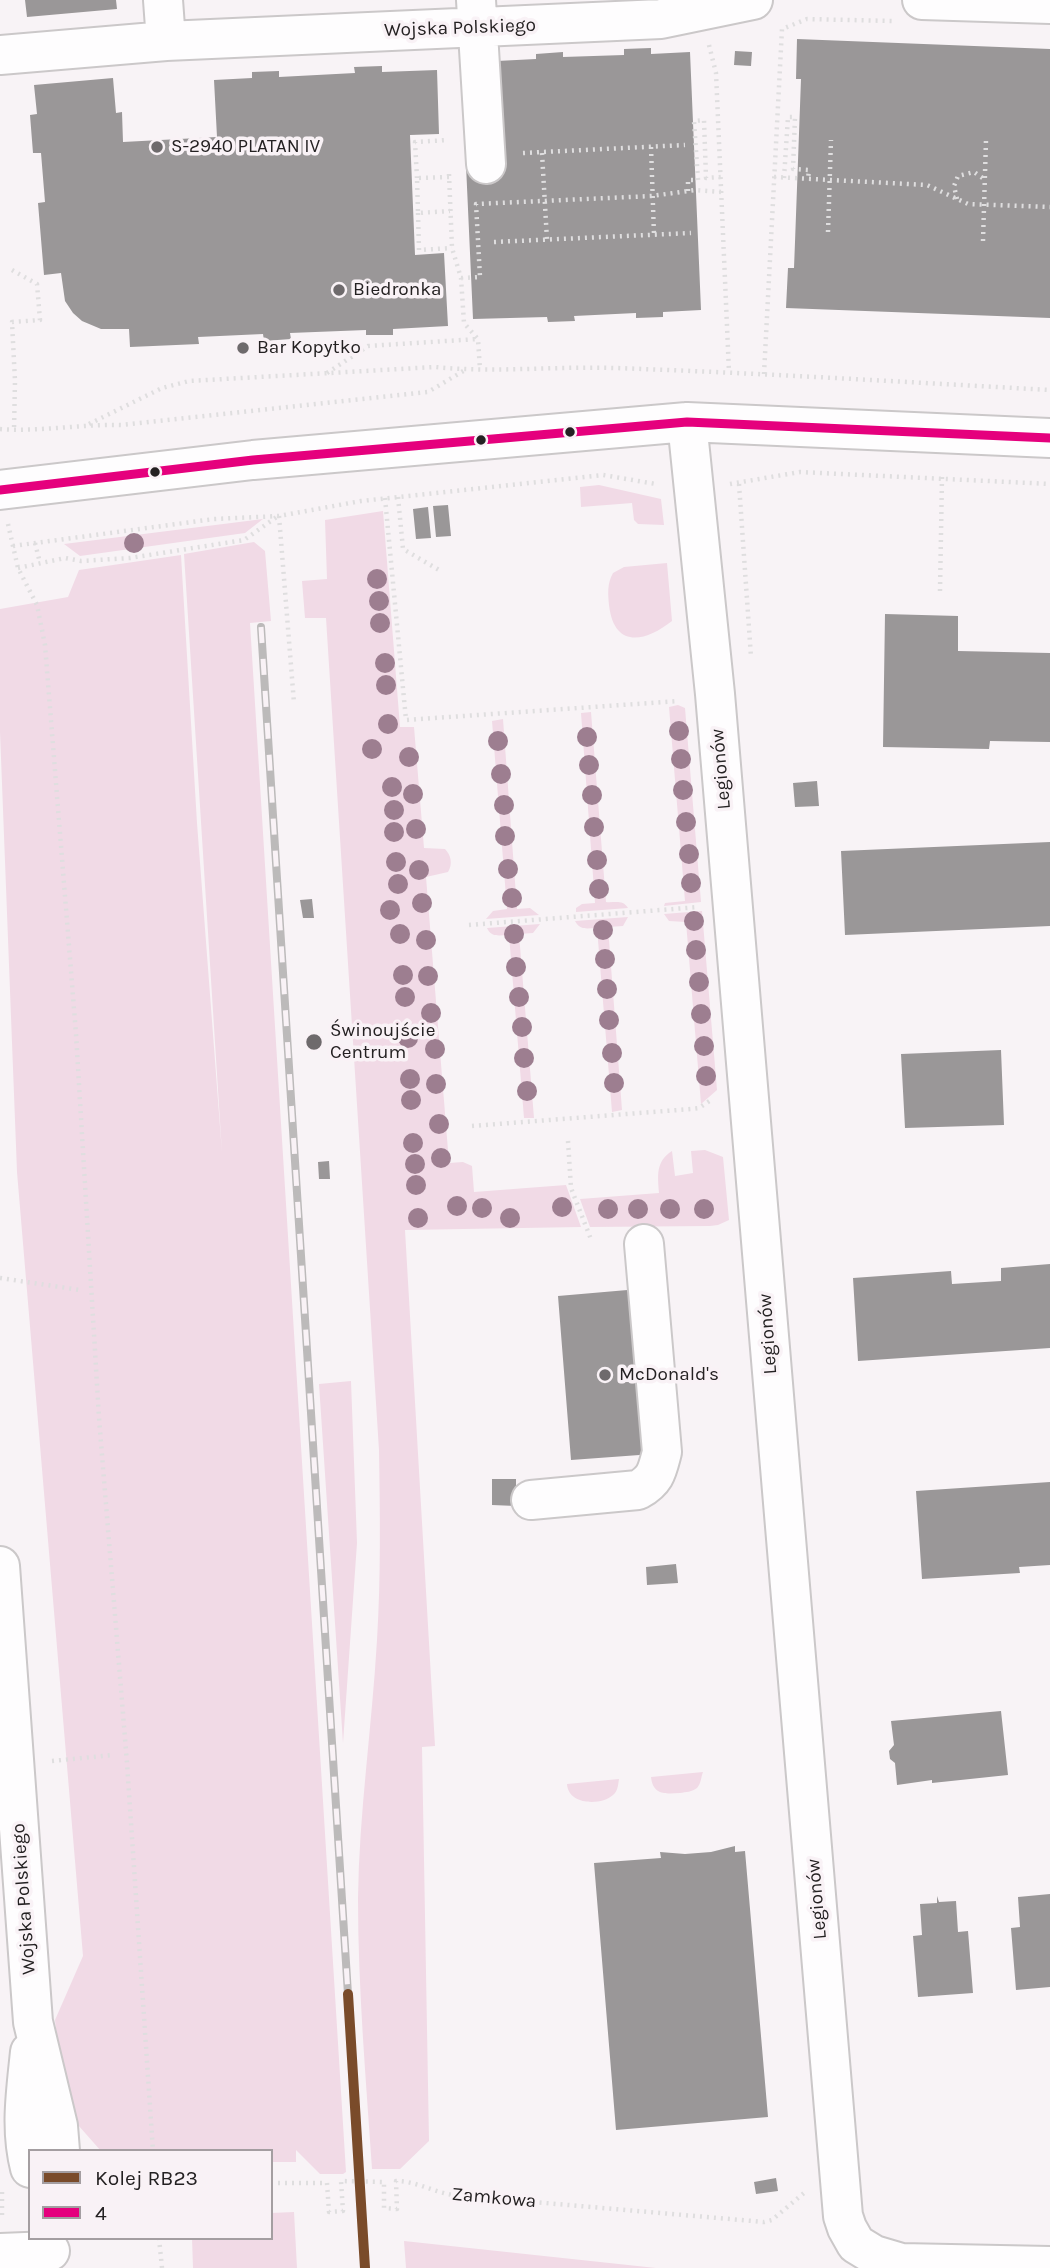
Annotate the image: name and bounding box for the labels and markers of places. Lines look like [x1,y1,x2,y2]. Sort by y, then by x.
place label: S-2940 PLATAN IV [171,136,320,158]
marker: S-2940 PLATAN IV [149,139,165,155]
place label: Biedronka [353,279,441,301]
marker: Biedronka [331,282,347,298]
place label: Bar Kopytko [257,337,361,359]
marker: Bar Kopytko [235,340,251,356]
unlabelled marker [563,425,577,439]
unlabelled marker [474,433,488,447]
unlabelled marker [148,465,162,479]
place label: Świnoujście Centrum [330,1020,435,1064]
marker: Świnoujście Centrum [304,1032,324,1052]
place label: McDonald's [619,1364,719,1386]
marker: McDonald's [597,1367,613,1383]

